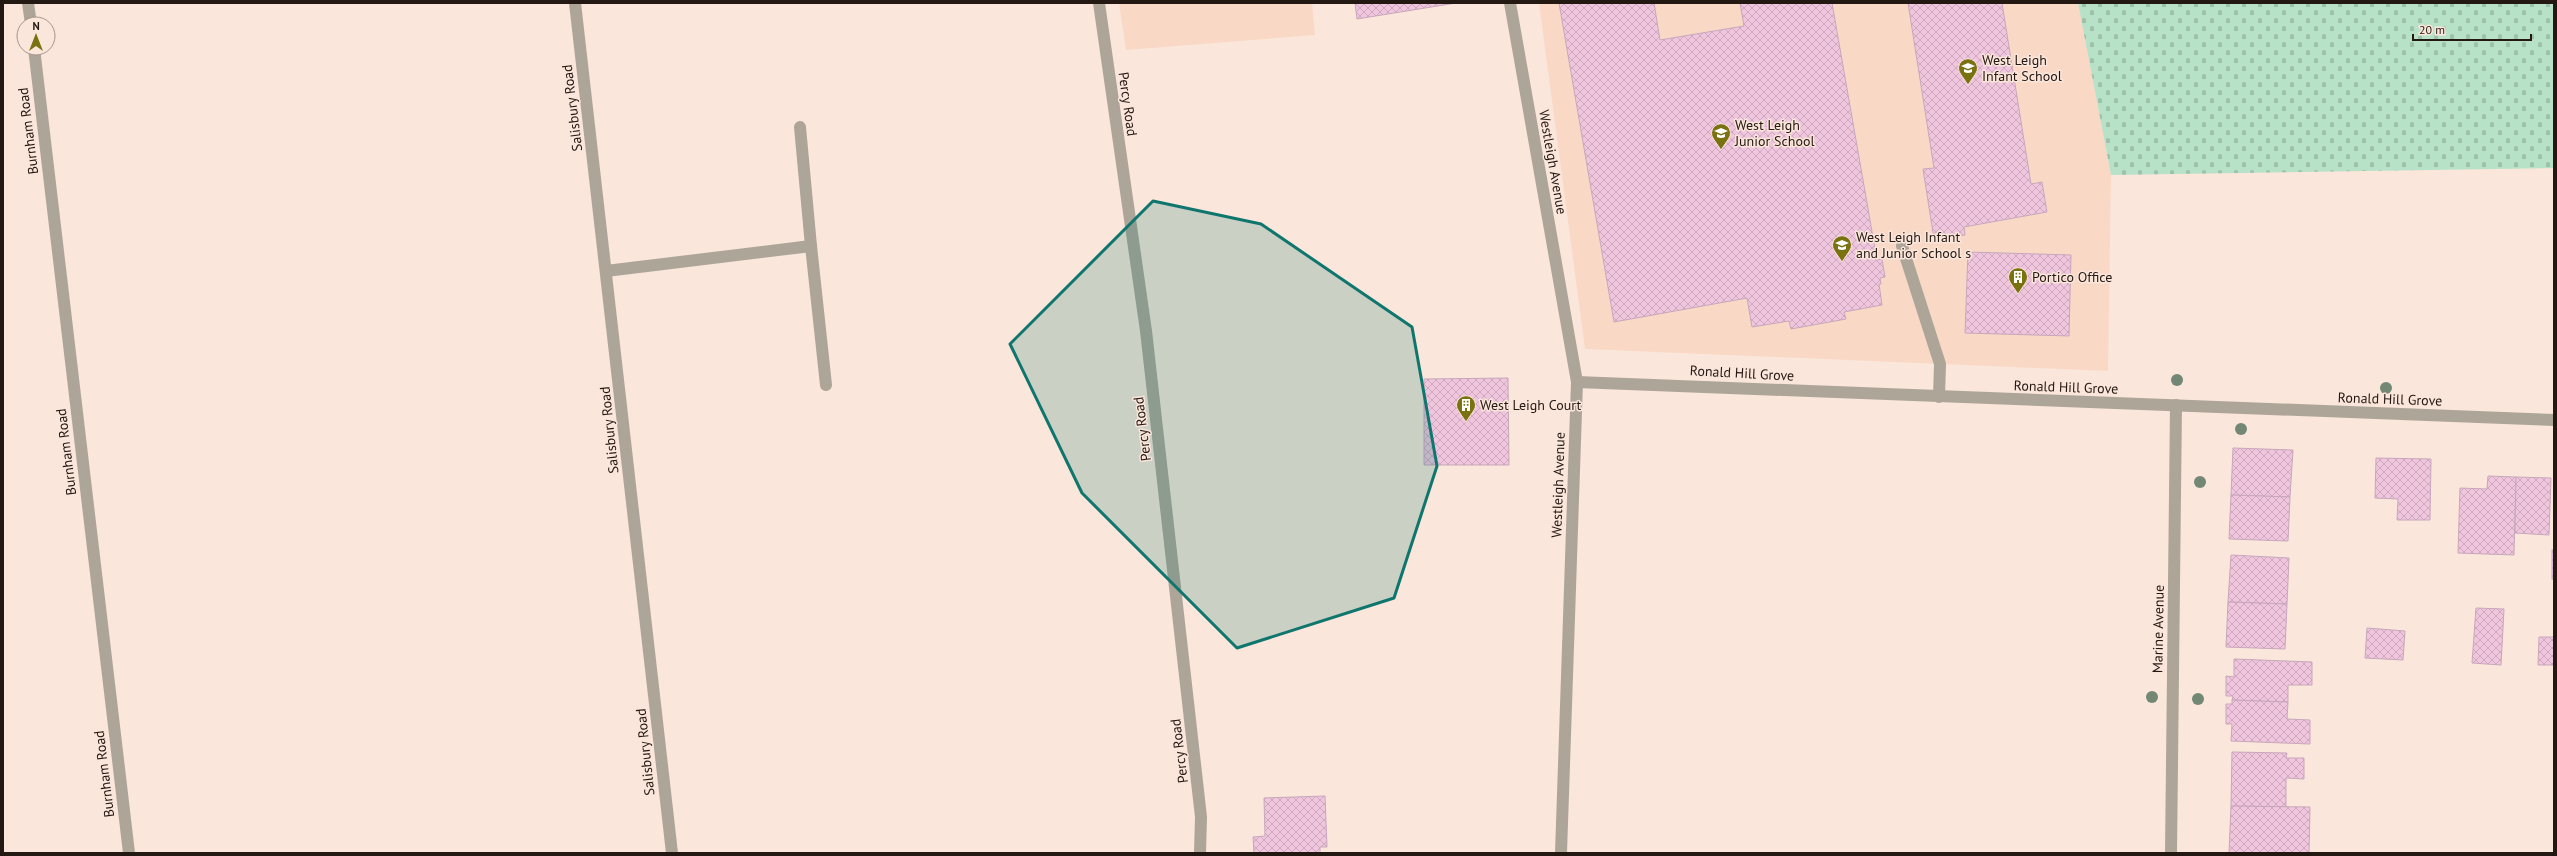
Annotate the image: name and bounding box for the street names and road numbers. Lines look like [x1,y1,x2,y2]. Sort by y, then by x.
street label: Salisbury Road [558,64,586,152]
street label: Percy Road [1115,71,1141,137]
street label: Burnham Road [14,86,42,176]
street label: Westleigh Avenue [1535,108,1571,216]
street label: Ronald Hill Grove [1689,361,1795,385]
street label: Ronald Hill Grove [2013,376,2119,398]
street label: Salisbury Road [595,386,623,474]
street label: Ronald Hill Grove [2337,388,2443,410]
street label: Percy Road [1129,396,1155,462]
street label: Burnham Road [52,407,80,497]
street label: Westleigh Avenue [1547,432,1569,538]
street label: Marine Avenue [2148,585,2168,673]
street label: Salisbury Road [631,708,659,796]
street label: Percy Road [1166,718,1192,784]
street label: Burnham Road [90,729,118,819]

